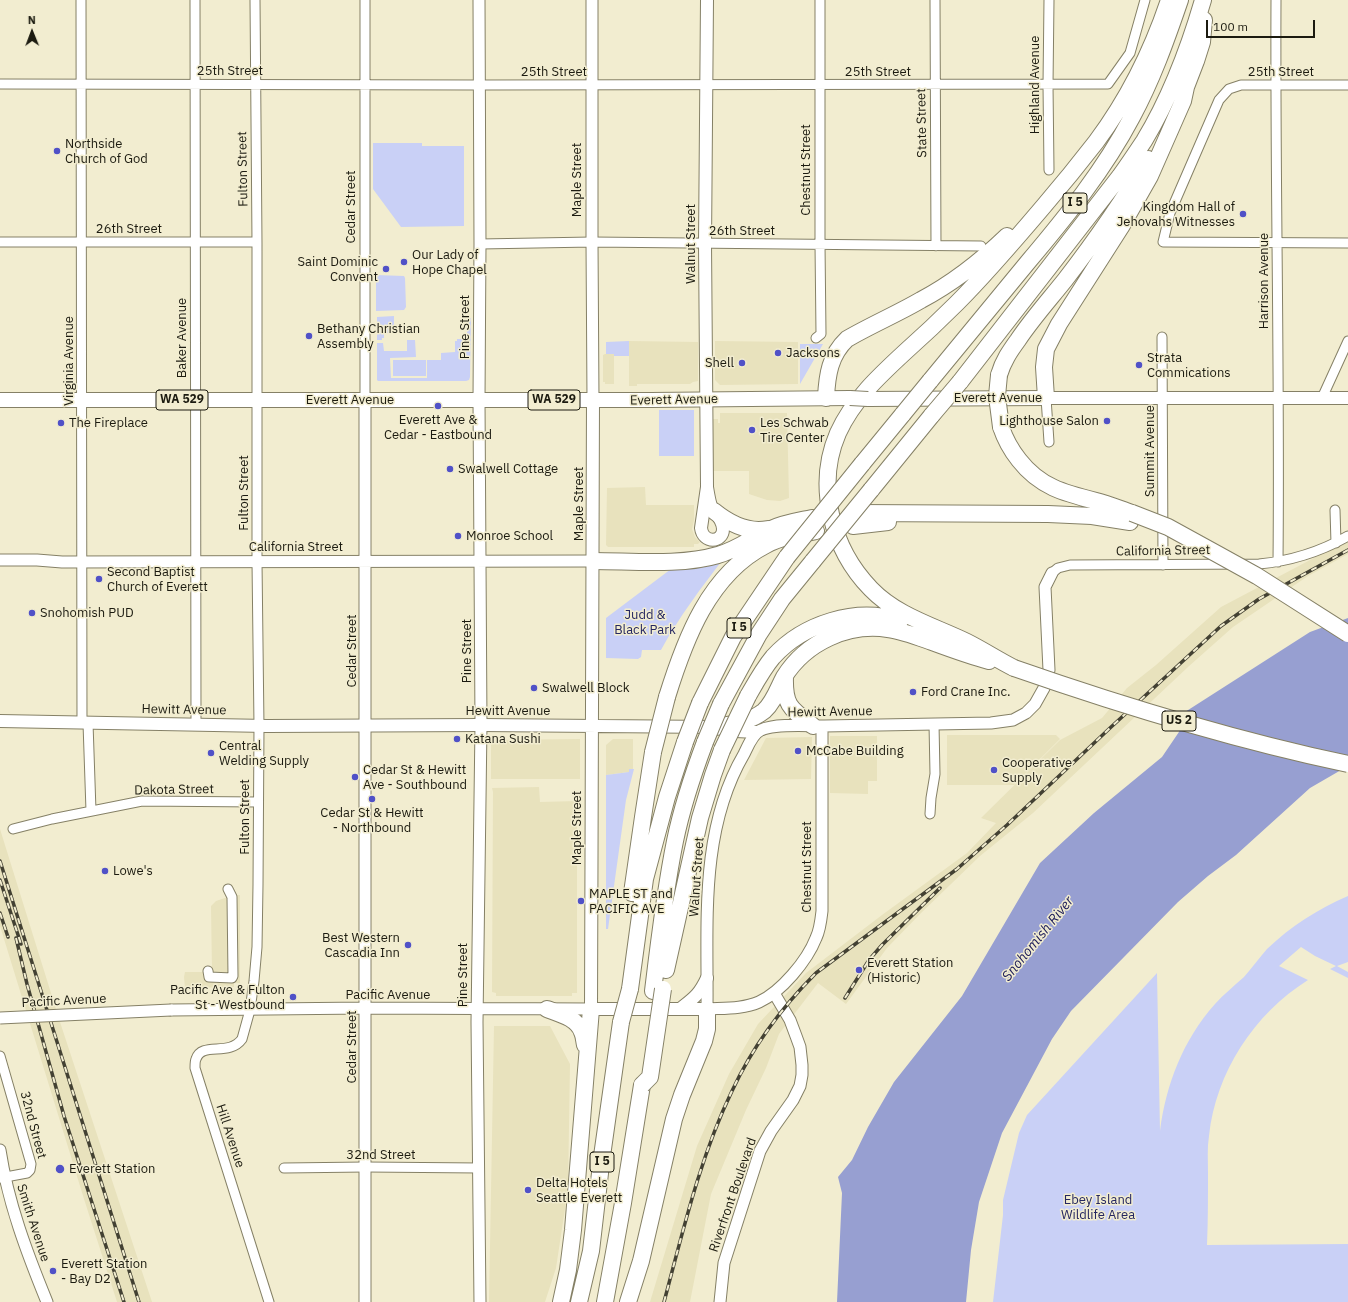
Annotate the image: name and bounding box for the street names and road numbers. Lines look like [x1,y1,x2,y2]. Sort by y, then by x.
street label: Highland Avenue [1027,36,1043,134]
street label: 25th Street [197,63,263,79]
street label: 25th Street [521,64,587,80]
street label: 25th Street [845,64,911,80]
street label: 25th Street [1248,64,1314,80]
street label: State Street [914,88,930,158]
street label: Chestnut Street [798,124,814,216]
street label: Fulton Street [235,131,251,207]
street label: Maple Street [569,143,585,217]
street label: Cedar Street [343,170,359,244]
road number: I 5 [1063,193,1087,213]
street label: Walnut Street [683,204,699,284]
street label: 26th Street [96,221,162,237]
street label: 26th Street [709,223,775,239]
street label: Harrison Avenue [1256,233,1272,329]
street label: Pine Street [457,295,473,359]
street label: Baker Avenue [174,298,190,378]
street label: Virginia Avenue [61,316,77,406]
road number: WA 529 [156,390,208,410]
road number: WA 529 [528,390,580,410]
street label: Everett Avenue [954,390,1042,406]
street label: Everett Avenue [630,391,718,409]
street label: Everett Avenue [306,392,394,408]
street label: Summit Avenue [1142,405,1158,497]
street label: Fulton Street [236,455,252,531]
street label: Maple Street [571,467,587,541]
street label: California Street [249,539,343,555]
street label: California Street [1116,542,1210,560]
street label: Cedar Street [344,614,360,688]
road number: I 5 [727,618,751,638]
street label: Pine Street [459,619,475,683]
street label: Hewitt Avenue [141,701,227,719]
street label: Hewitt Avenue [466,703,550,719]
street label: Hewitt Avenue [787,703,873,721]
road number: US 2 [1162,711,1196,731]
street label: Fulton Street [237,779,253,855]
street label: Dakota Street [134,782,214,798]
street label: Maple Street [569,791,585,865]
street label: Chestnut Street [799,821,815,913]
street label: Walnut Street [686,837,708,917]
street label: Pine Street [455,943,471,1007]
street label: Pacific Avenue [346,987,430,1003]
street label: Pacific Avenue [21,991,107,1011]
street label: Cedar Street [344,1010,360,1084]
street label: 32nd Street [17,1090,49,1160]
street label: Hill Avenue [212,1102,248,1170]
street label: Riverfront Boulevard [706,1136,760,1254]
street label: 32nd Street [346,1147,416,1163]
road number: I 5 [590,1152,614,1172]
street label: Smith Avenue [13,1182,53,1264]

